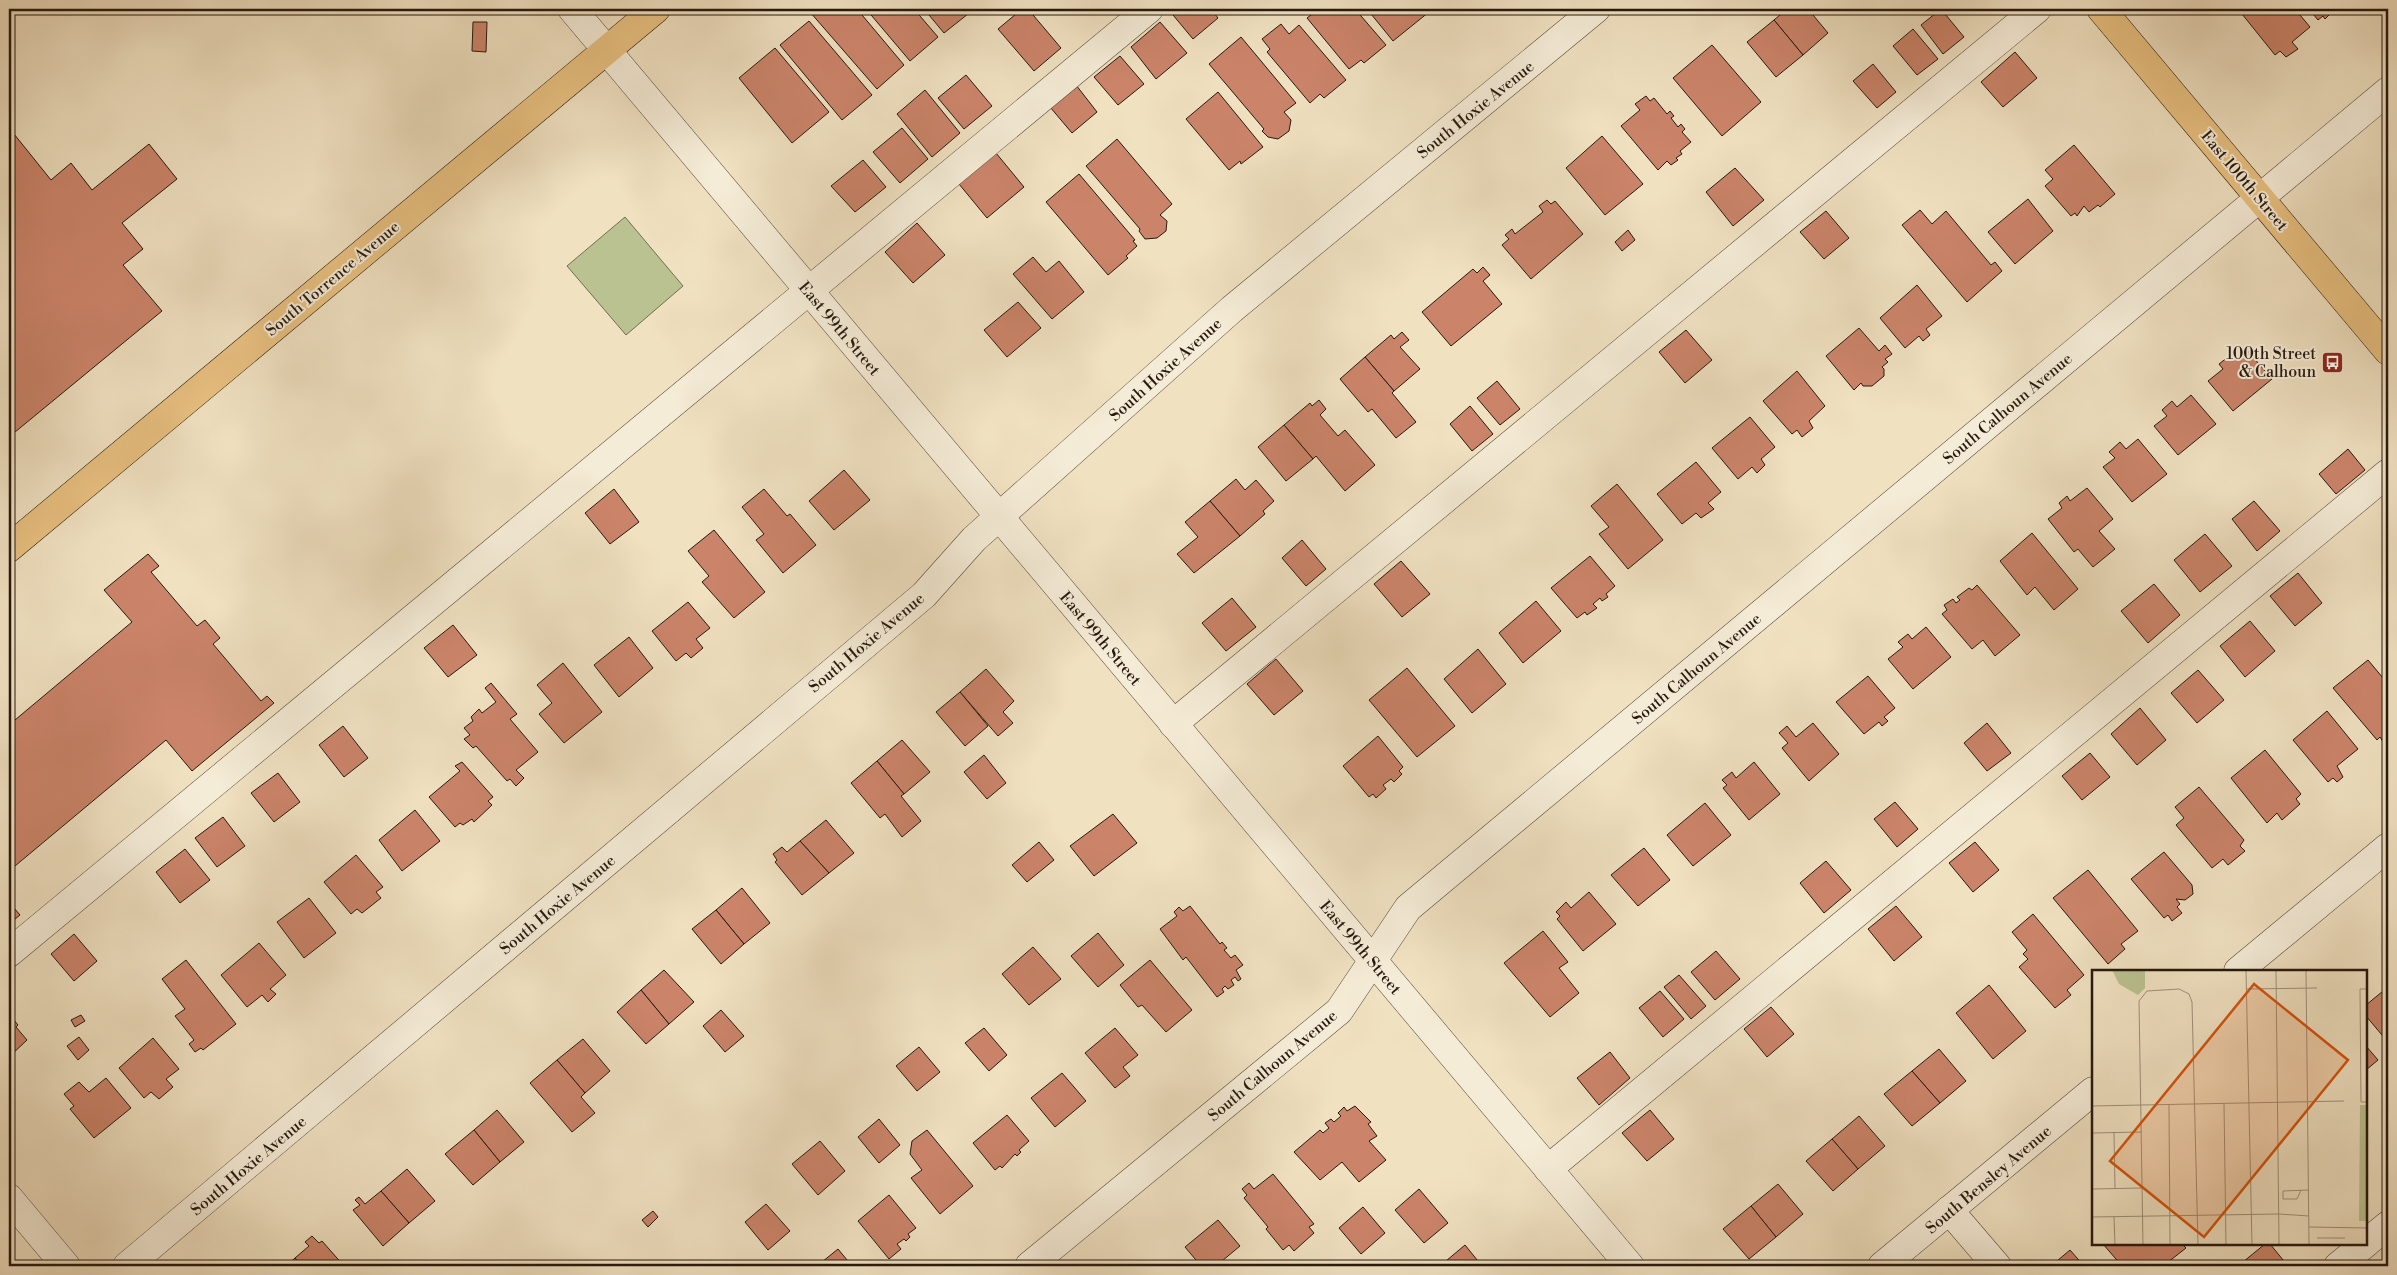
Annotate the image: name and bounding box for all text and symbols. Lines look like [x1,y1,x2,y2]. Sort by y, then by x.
street label: South Hoxie Avenue [1413,56,1538,163]
street label: East 100th Street [2196,126,2292,235]
street label: South Torrence Avenue [262,217,404,341]
street label: East 99th Street [794,277,885,380]
street label: South Hoxie Avenue [1105,314,1226,426]
place label: 100th Street & Calhoun [2226,344,2316,382]
street label: South Calhoun Avenue [1939,349,2077,469]
bus stop icon: 100th Street & Calhoun [2320,350,2344,374]
street label: East 99th Street [1055,587,1146,690]
street label: South Hoxie Avenue [805,589,929,697]
street label: South Calhoun Avenue [1628,609,1766,729]
street label: South Hoxie Avenue [496,851,620,959]
street label: East 99th Street [1315,896,1406,999]
inset map [2092,970,2367,1245]
street label: South Calhoun Avenue [1204,1006,1342,1126]
street label: South Hoxie Avenue [187,1112,311,1220]
street label: South Bensley Avenue [1922,1121,2056,1238]

